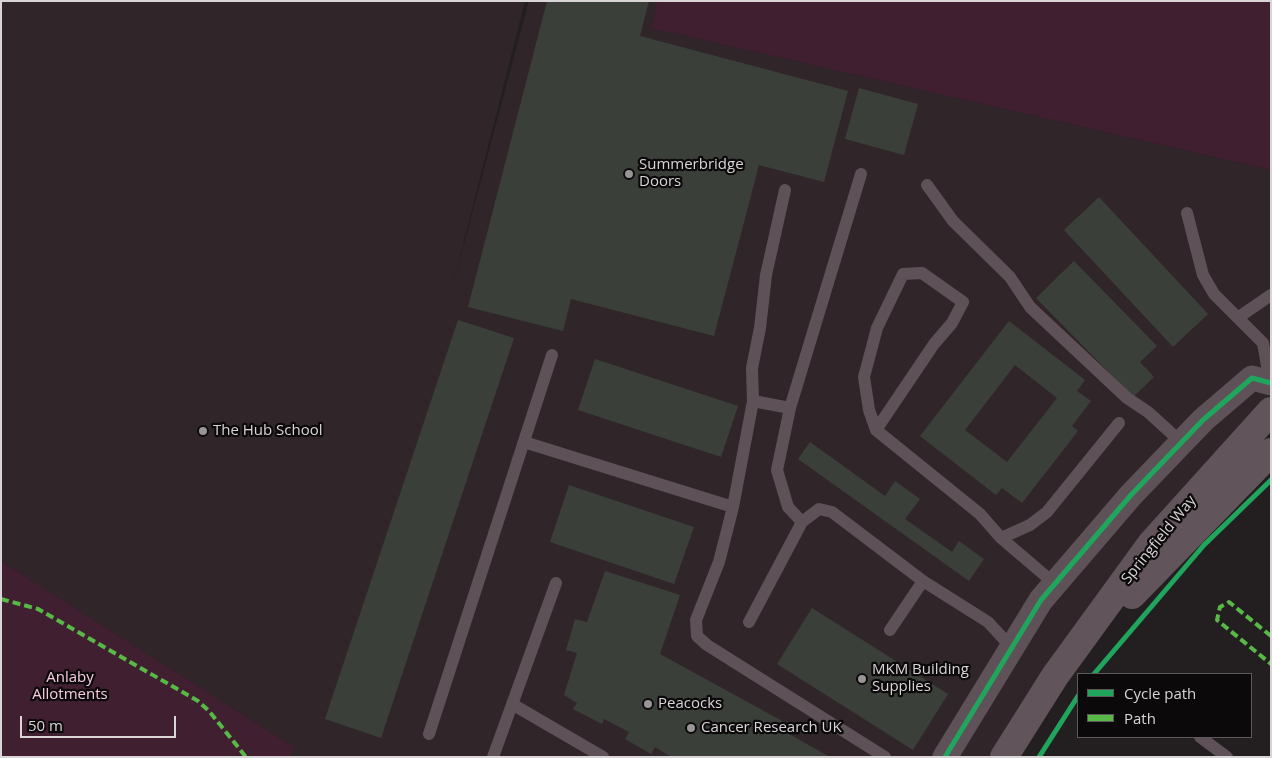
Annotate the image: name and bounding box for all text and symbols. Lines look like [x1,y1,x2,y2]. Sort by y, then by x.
place label: Summerbridge Doors [639,156,744,191]
marker: Summerbridge Doors [623,168,635,180]
place label: The Hub School [213,422,323,440]
marker: The Hub School [197,425,209,437]
street label: Springfield Way [1118,492,1200,588]
place label: MKM Building Supplies [872,661,969,696]
park label: Anlaby Allotments [32,669,108,704]
marker: MKM Building Supplies [856,673,868,685]
legend [1077,673,1252,738]
text: Cycle path [1124,683,1196,703]
place label: Peacocks [658,695,722,713]
marker: Peacocks [642,698,654,710]
scale bar [22,706,179,738]
text: Path [1124,708,1156,728]
text: 50 m [28,715,63,735]
place label: Cancer Research UK [701,719,842,737]
marker: Cancer Research UK [685,722,697,734]

